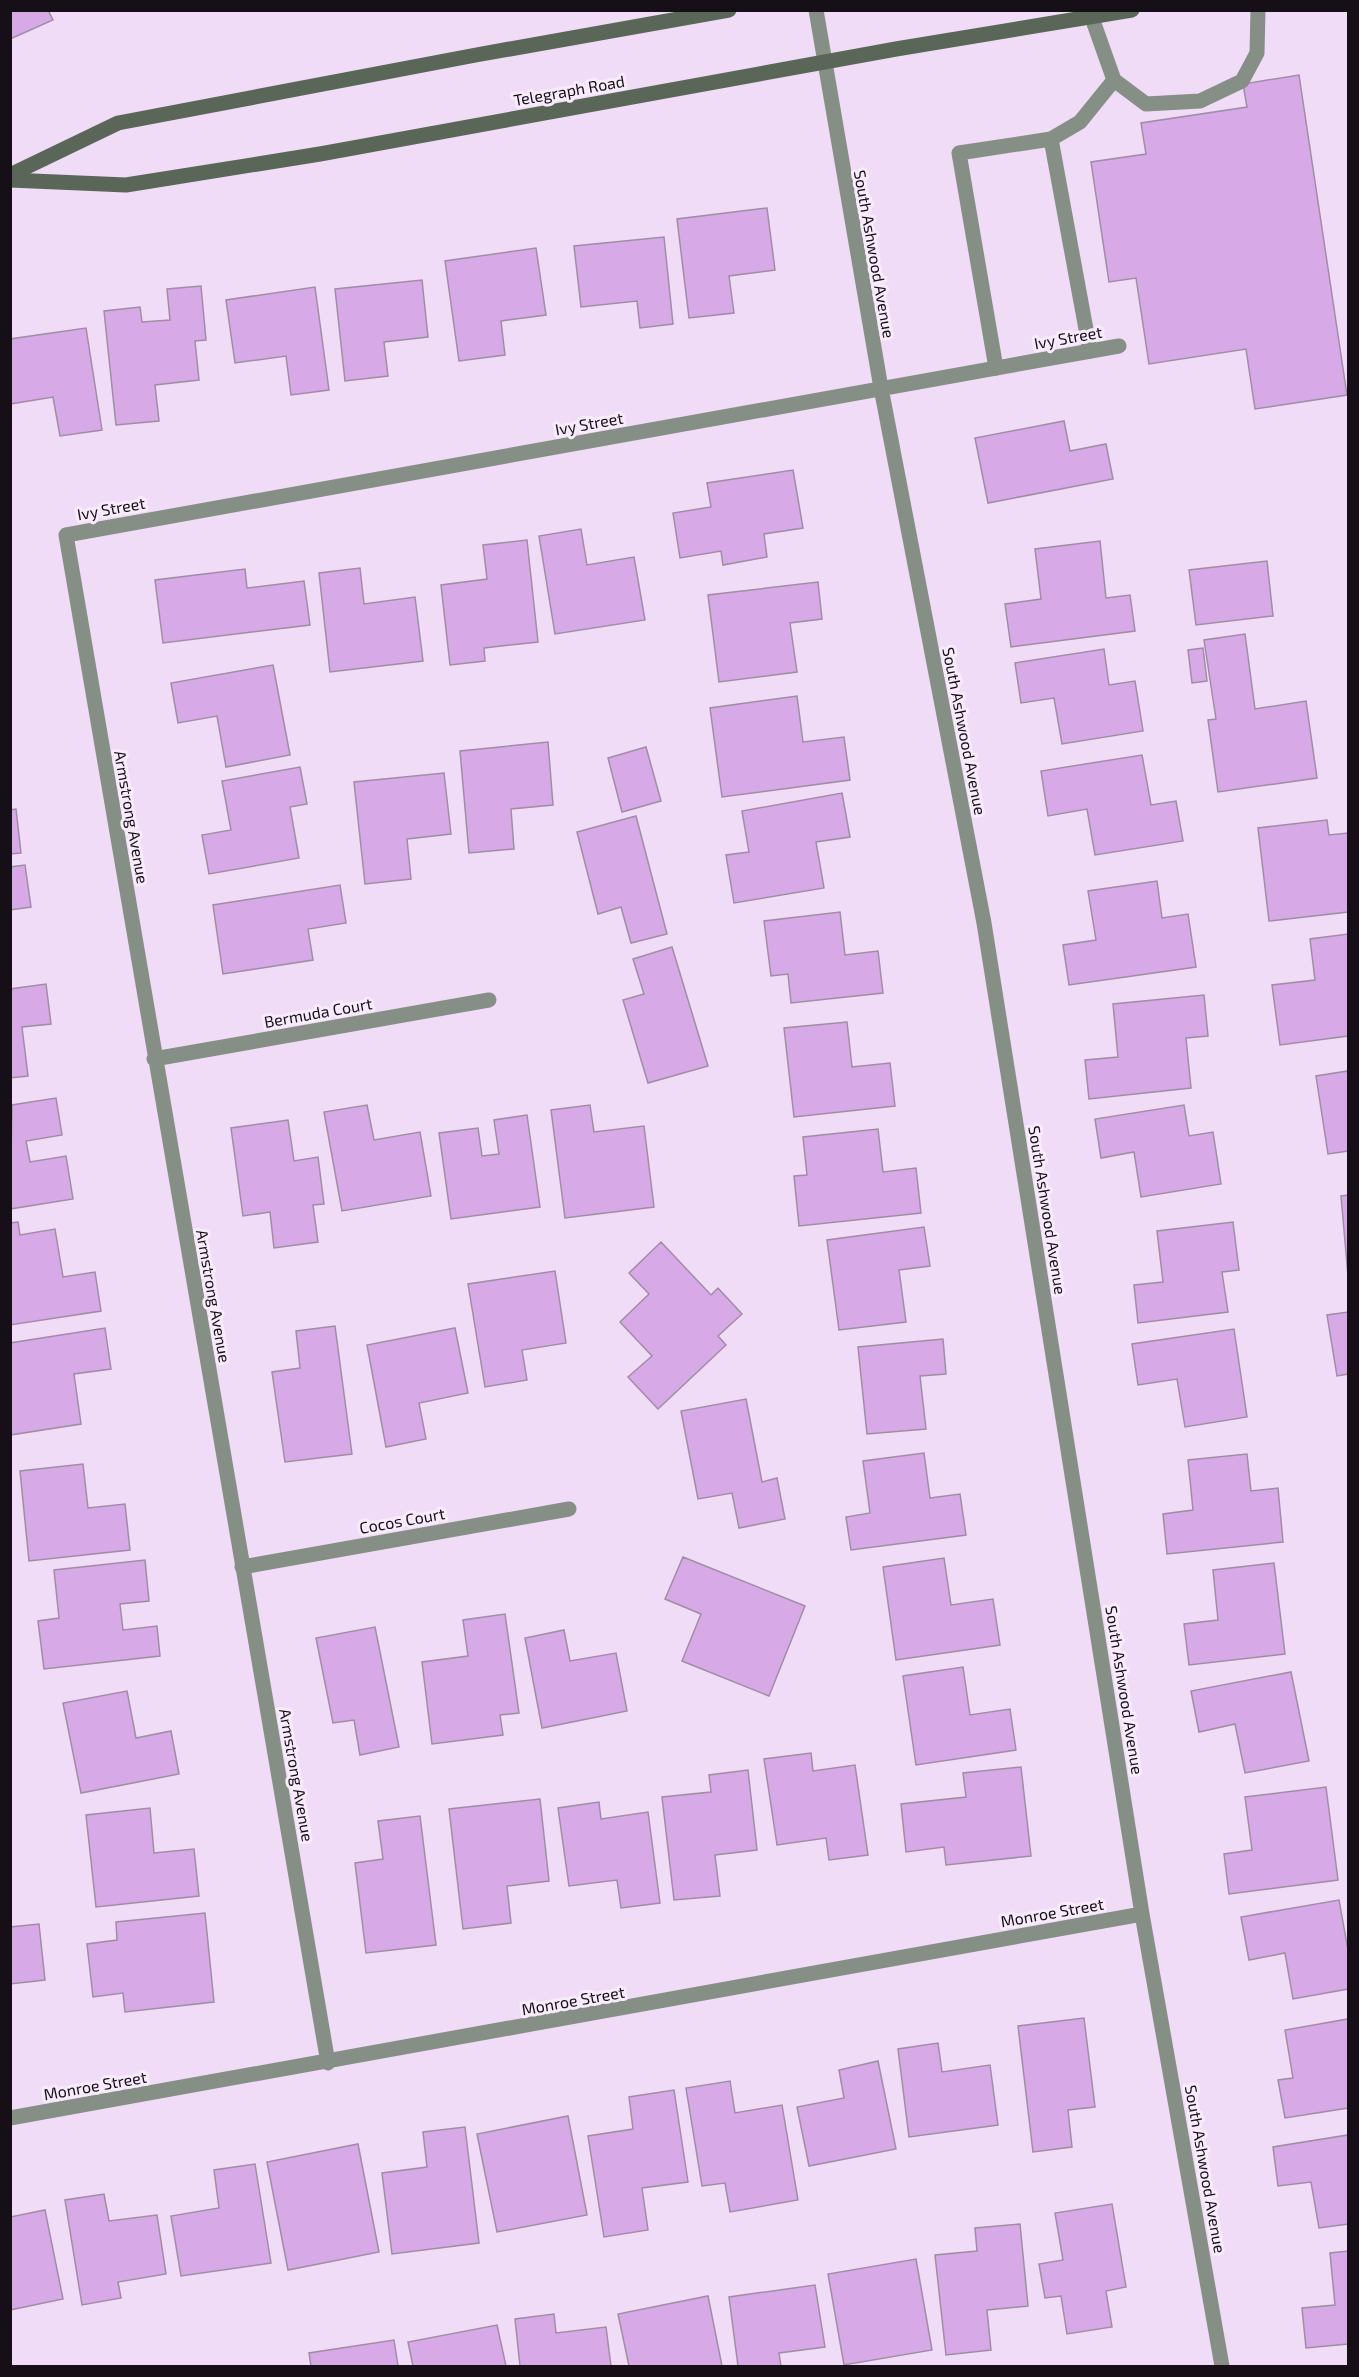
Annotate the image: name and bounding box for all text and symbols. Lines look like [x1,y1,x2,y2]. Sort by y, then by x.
street label: Telegraph Road [512,71,626,109]
street label: South Ashwood Avenue [851,168,899,340]
street label: Ivy Street [1032,322,1104,352]
street label: Ivy Street [553,408,625,438]
street label: Ivy Street [75,493,147,523]
street label: South Ashwood Avenue [939,646,991,816]
street label: Armstrong Avenue [111,749,153,885]
street label: Bermuda Court [262,993,374,1031]
street label: South Ashwood Avenue [1025,1124,1071,1296]
street label: Armstrong Avenue [193,1228,235,1364]
street label: Cocos Court [358,1503,446,1537]
street label: South Ashwood Avenue [1102,1604,1148,1776]
street label: Armstrong Avenue [276,1707,318,1843]
street label: Monroe Street [999,1894,1105,1930]
street label: Monroe Street [520,1982,626,2018]
street label: Monroe Street [42,2067,148,2103]
street label: South Ashwood Avenue [1182,2083,1230,2255]

